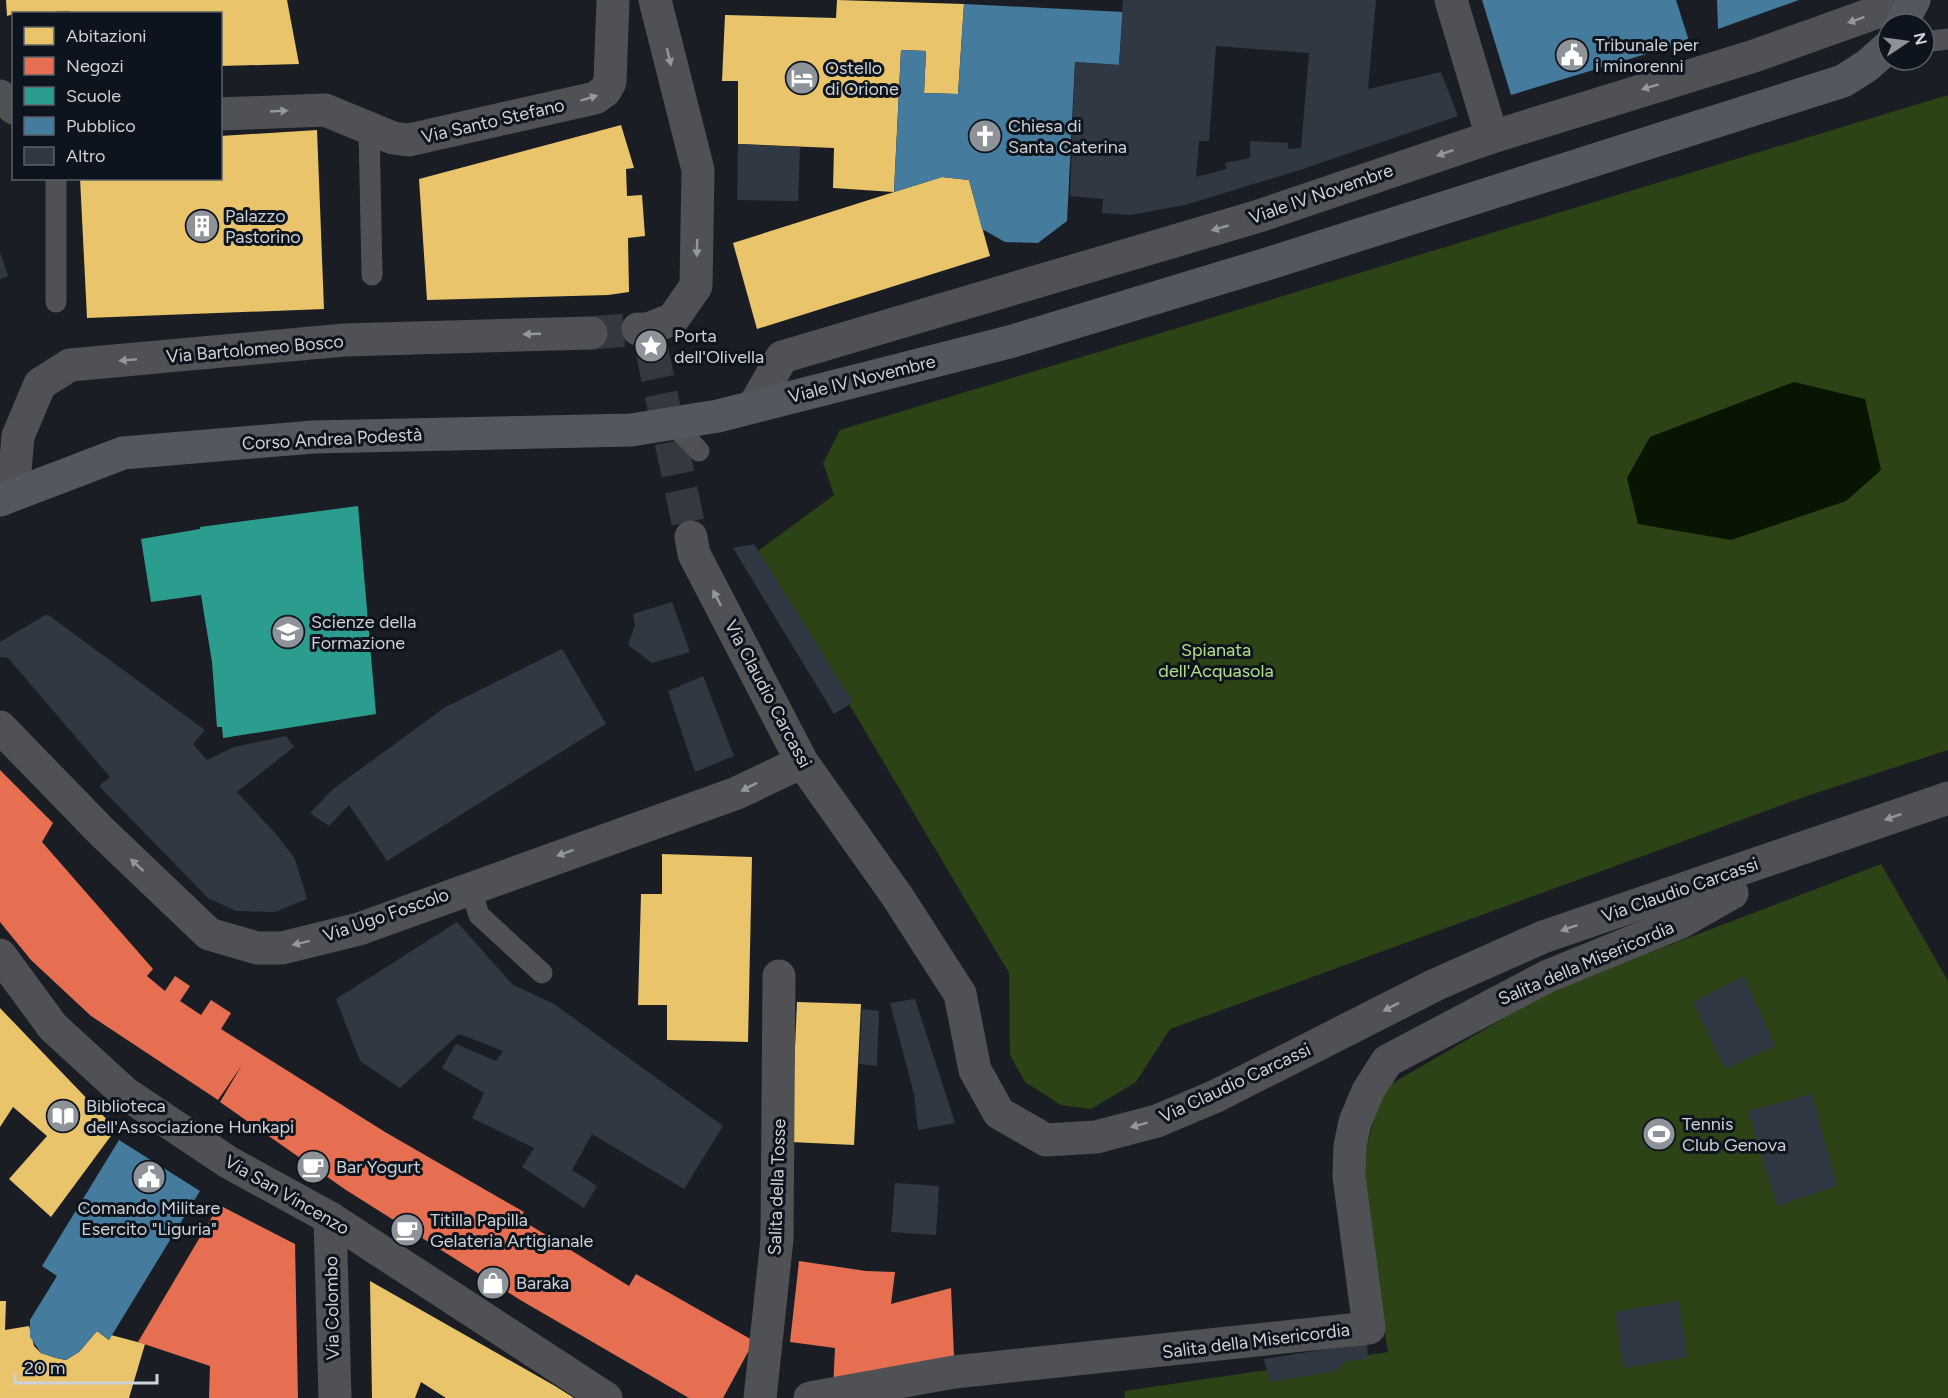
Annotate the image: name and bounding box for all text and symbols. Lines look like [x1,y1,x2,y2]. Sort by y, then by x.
legend [12,12,222,180]
north arrow [1876,12,1936,72]
one-way arrow [1846,15,1864,25]
text: Abitazioni [66,25,147,47]
text: N [1909,31,1931,47]
place label: Tribunale per i minorenni [1595,34,1699,77]
public building icon: Tribunale per i minorenni [1554,37,1590,73]
one-way arrow [665,48,674,66]
text: Negozi [66,55,124,77]
place label: Ostello di Orione [825,57,899,100]
hotel icon: Ostello di Orione [784,60,820,96]
one-way arrow [1641,83,1659,92]
text: Scuole [66,85,121,107]
one-way arrow [580,93,598,102]
street label: Via Santo Stefano [419,94,567,148]
one-way arrow [269,107,288,116]
text: Pubblico [66,115,136,137]
place label: Chiesa di Santa Caterina [1008,115,1127,158]
church icon: Chiesa di Santa Caterina [967,118,1003,154]
text: Altro [66,145,105,167]
one-way arrow [1436,149,1454,158]
street label: Viale IV Novembre [1246,159,1396,229]
place label: Palazzo Pastorino [225,205,301,248]
building icon: Palazzo Pastorino [184,208,220,244]
one-way arrow [1211,224,1229,233]
one-way arrow [692,239,701,258]
place label: Porta dell'Olivella [674,325,764,368]
place icon: Porta dell'Olivella [633,328,669,364]
street label: Via Bartolomeo Bosco [165,330,345,368]
one-way arrow [523,330,542,339]
street label: Viale IV Novembre [786,350,938,408]
one-way arrow [119,355,138,365]
street label: Corso Andrea Podestà [241,423,423,455]
one-way arrow [712,590,722,607]
place label: Scienze della Formazione [311,611,416,654]
school or university icon: Scienze della Formazione [270,614,306,650]
street label: Via Claudio Carcassi [720,616,816,772]
park label: Spianata dell'Acquasola [1158,639,1274,682]
one-way arrow [740,782,757,792]
one-way arrow [1884,812,1902,822]
one-way arrow [556,849,574,859]
street label: Via Claudio Carcassi [1599,853,1761,927]
one-way arrow [129,858,144,872]
street label: Via Ugo Foscolo [320,883,452,947]
street label: Salita della Misericordia [1495,916,1677,1010]
one-way arrow [1560,924,1578,934]
one-way arrow [292,939,310,948]
one-way arrow [1383,1003,1400,1012]
street label: Via Claudio Carcassi [1156,1038,1314,1128]
place label: Biblioteca dell'Associazione Hunkapi [86,1095,294,1138]
library icon: Biblioteca dell'Associazione Hunkapi [45,1098,81,1134]
place label: Tennis Club Genova [1682,1113,1786,1156]
sports icon: Tennis Club Genova [1641,1116,1677,1152]
street label: Salita della Tosse [764,1118,790,1256]
one-way arrow [1130,1121,1148,1131]
cafe icon: Bar Yogurt [295,1149,331,1185]
street label: Via San Vincenzo [221,1150,353,1240]
place label: Bar Yogurt [336,1156,421,1178]
public building icon: Comando Militare Esercito "Liguria" [131,1159,167,1195]
place label: Comando Militare Esercito "Liguria" [78,1197,221,1240]
place label: Titilla Papilla Gelateria Artigianale [430,1209,593,1252]
cafe icon: Titilla Papilla Gelateria Artigianale [389,1212,425,1248]
street label: Via Colombo [320,1256,344,1360]
shop icon: Baraka [475,1265,511,1301]
place label: Baraka [516,1272,569,1294]
street label: Salita della Misericordia [1161,1319,1351,1363]
scale bar [15,1347,158,1385]
text: 20 m [24,1357,65,1379]

